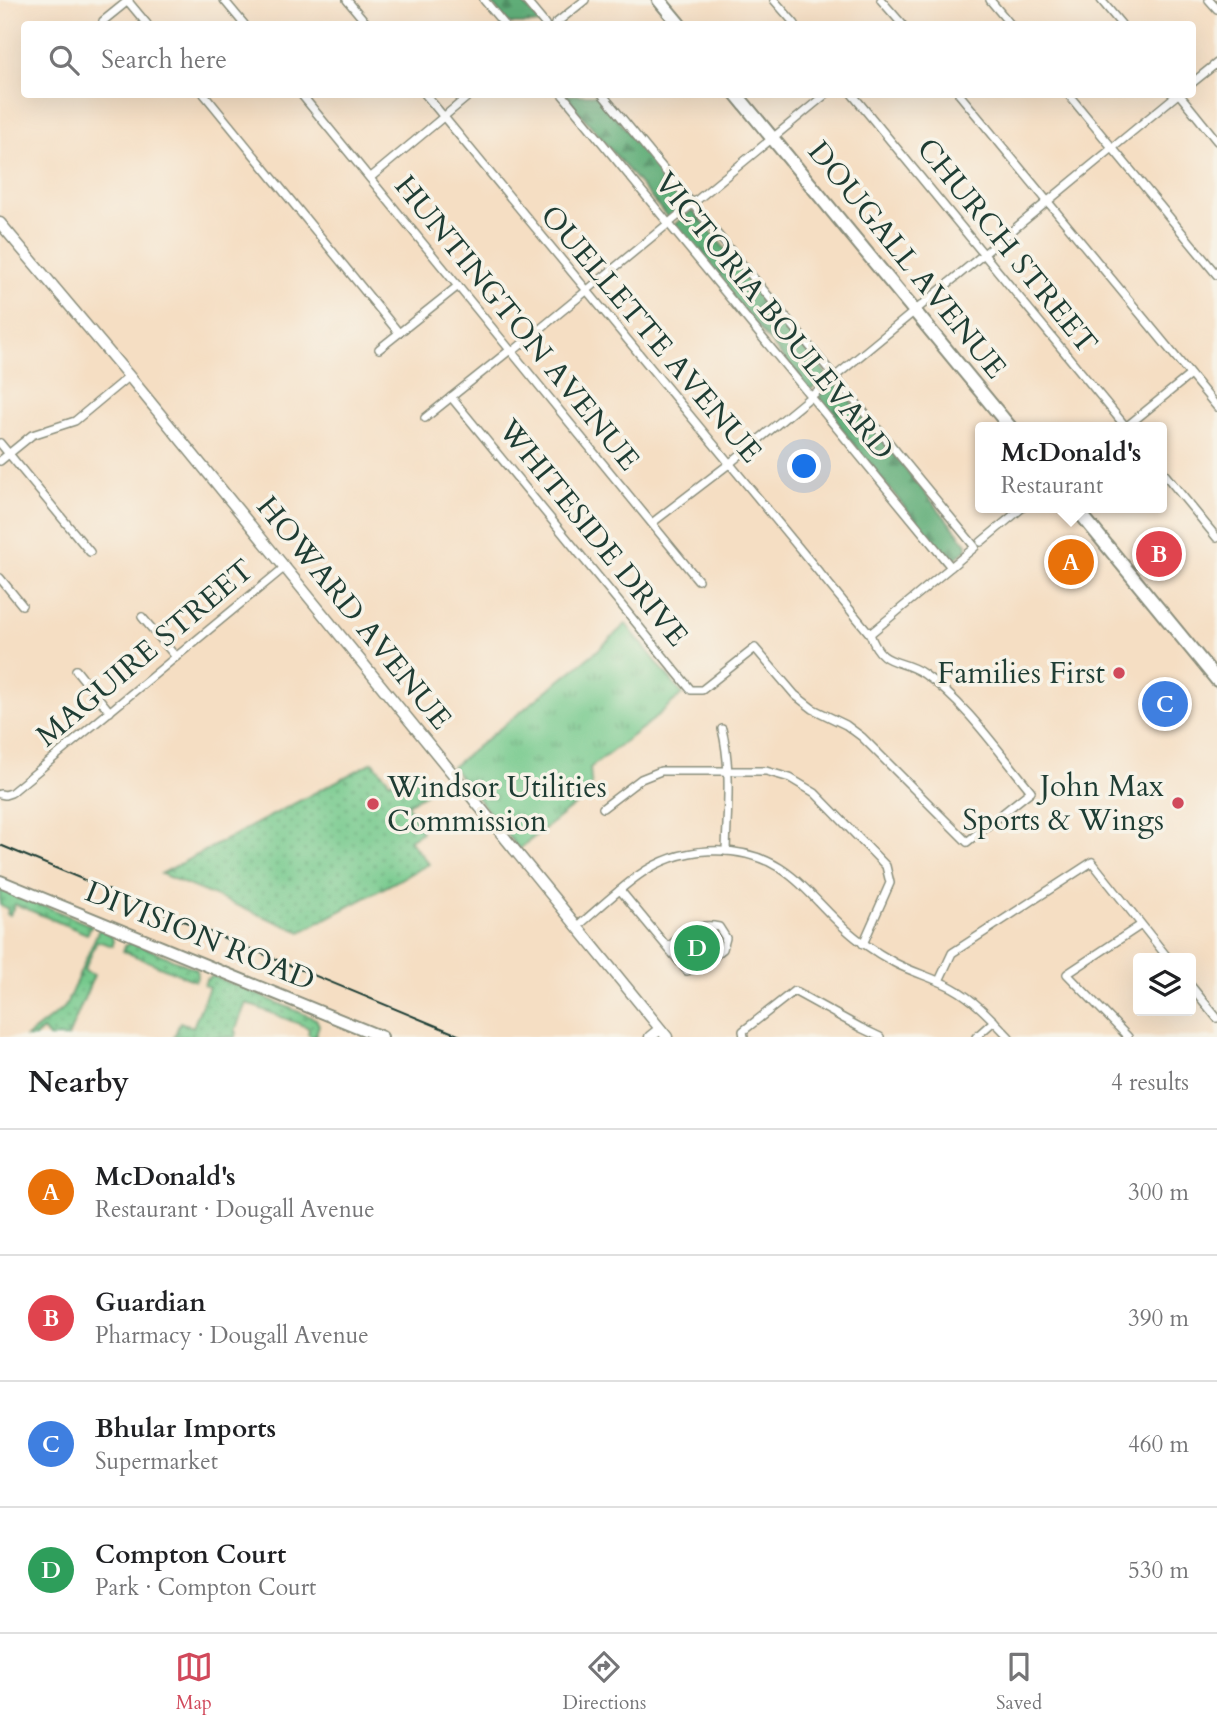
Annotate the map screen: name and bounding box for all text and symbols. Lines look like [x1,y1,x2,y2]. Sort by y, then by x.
search box [21,21,1196,98]
icon: search [45,41,83,79]
text: Search here [101,42,227,77]
street label: CHURCH STREET [907,130,1107,362]
street label: DOUGALL AVENUE [798,133,1016,387]
street label: VICTORIA BOULEVARD [645,163,903,469]
street label: HUNTINGTON AVENUE [385,167,649,479]
street label: OUELLETTE AVENUE [531,196,771,472]
street label: WHITESIDE DRIVE [488,410,697,655]
popup [975,422,1167,513]
text: McDonald's [1001,435,1141,470]
your location [787,449,821,483]
text: Restaurant [1001,470,1103,501]
street label: HOWARD AVENUE [247,488,461,738]
pin: B [1136,528,1182,580]
pin: A [1048,536,1094,588]
street label: MAGUIRE STREET [28,550,262,756]
place label: Families First [937,653,1106,694]
marker: Families First [1111,665,1127,681]
pin: C [1142,678,1188,730]
place label: John Max Sports & Wings [962,766,1164,841]
place label: Windsor Utilities Commission [386,767,607,842]
marker: John Max Sports & Wings [1170,795,1186,811]
marker: Windsor Utilities Commission [365,796,381,812]
street label: DIVISION ROAD [79,871,321,1001]
pin: D [674,922,720,974]
map controls [1133,953,1196,1016]
button: layers [1133,953,1196,1016]
text: Nearby [28,1062,129,1103]
text: 4 results [1111,1067,1189,1098]
text: McDonald's [95,1159,236,1194]
text: A [42,1177,60,1208]
text: 300 m [1128,1177,1189,1208]
text: Restaurant · Dougall Avenue [95,1194,375,1225]
text: Guardian [95,1285,206,1320]
text: B [43,1303,59,1334]
text: 390 m [1128,1303,1189,1334]
text: Pharmacy · Dougall Avenue [95,1320,369,1351]
text: Bhular Imports [95,1411,276,1446]
text: C [42,1429,60,1460]
text: 460 m [1128,1429,1189,1460]
text: Supermarket [95,1446,218,1477]
text: Compton Court [95,1537,286,1572]
text: D [41,1555,61,1586]
text: 530 m [1128,1555,1189,1586]
text: Park · Compton Court [95,1572,316,1603]
tab: Map [175,1648,213,1716]
tab: Directions [563,1648,646,1716]
tab: Saved [996,1648,1042,1716]

